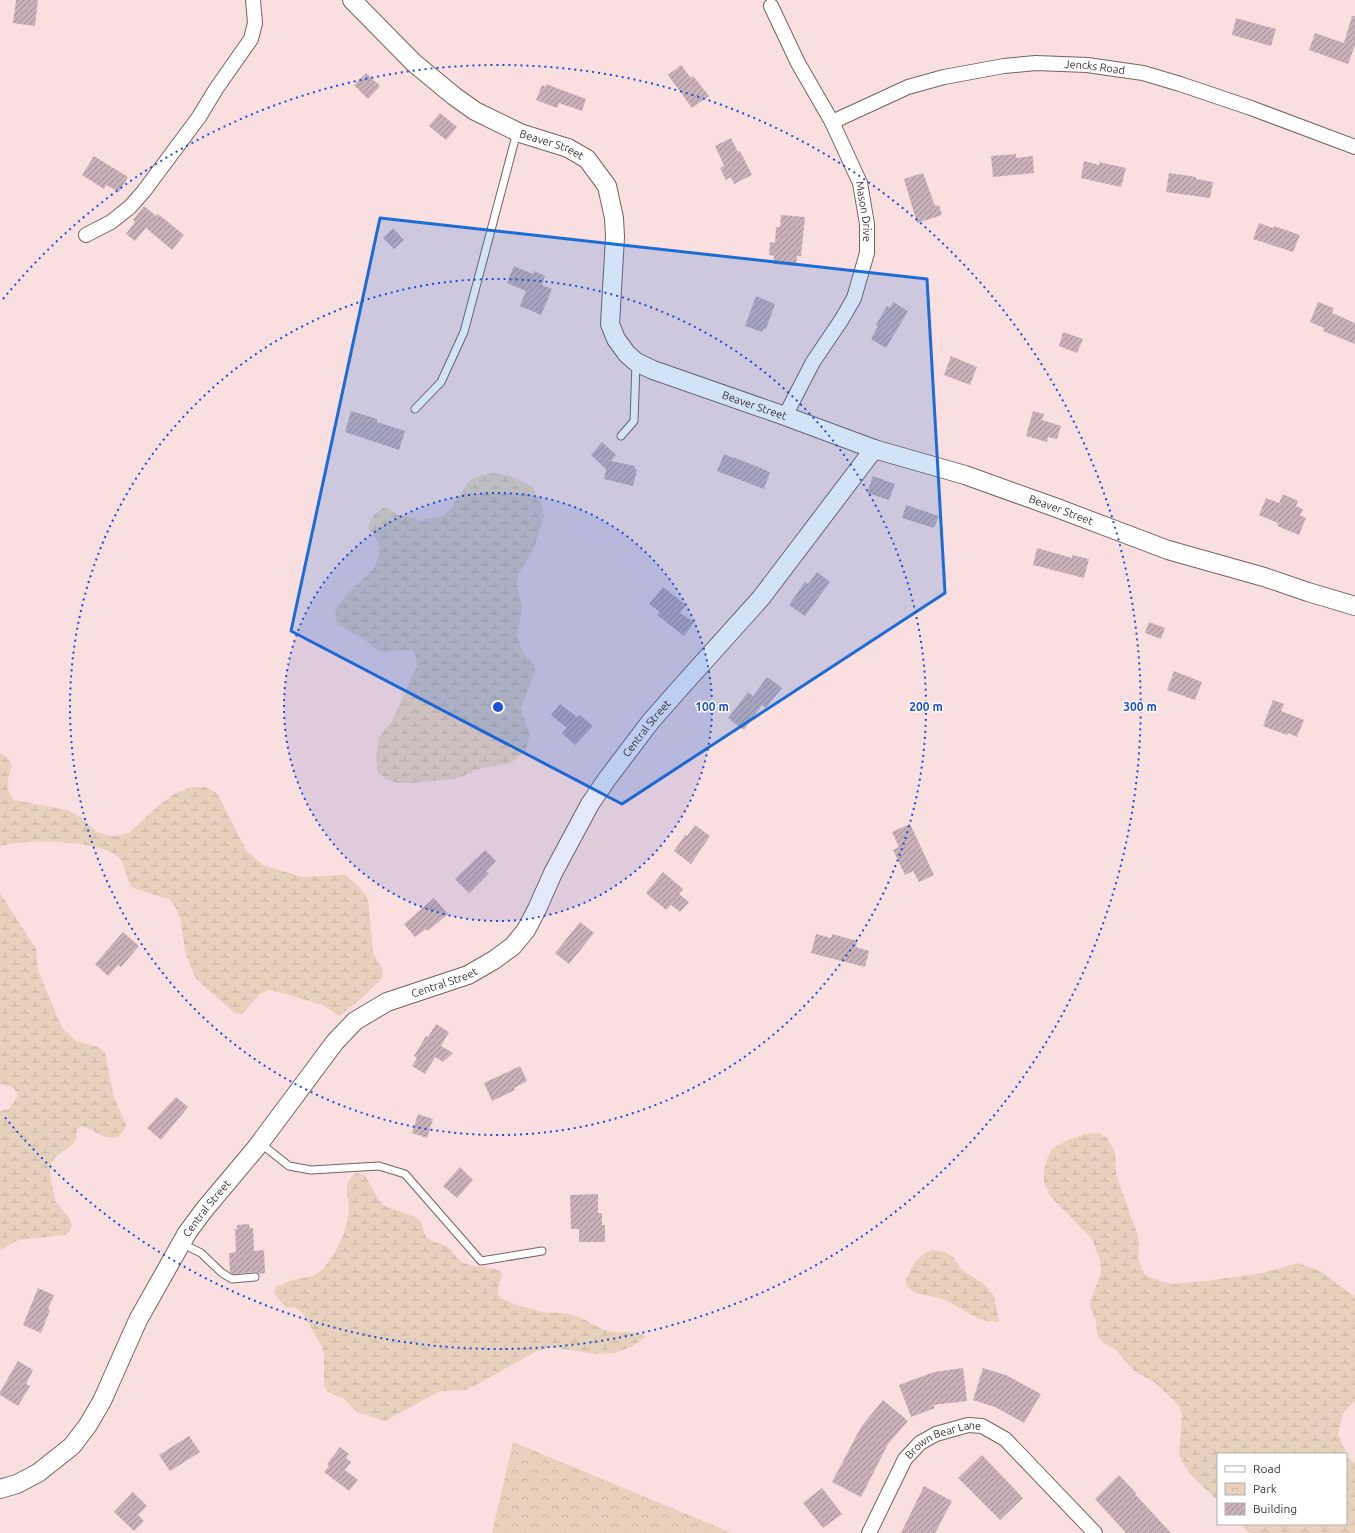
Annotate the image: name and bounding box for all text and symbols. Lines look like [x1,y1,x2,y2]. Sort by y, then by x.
street label: Jencks Road [1064,58,1126,76]
street label: Beaver Street [518,127,587,162]
street label: Mason Drive [854,180,873,242]
street label: Beaver Street [721,389,789,422]
street label: Beaver Street [1027,492,1096,527]
street label: Central Street [620,697,673,759]
centre of rings [491,700,505,714]
text: 100 m [695,700,729,713]
text: 200 m [909,700,943,713]
text: 300 m [1123,700,1157,713]
street label: Central Street [410,965,480,1000]
street label: Central Street [180,1177,233,1239]
street label: Brown Bear Lane [902,1419,982,1461]
legend [1217,1453,1347,1525]
text: Road [1253,1462,1281,1475]
text: Park [1253,1482,1277,1495]
text: Building [1253,1502,1297,1515]

